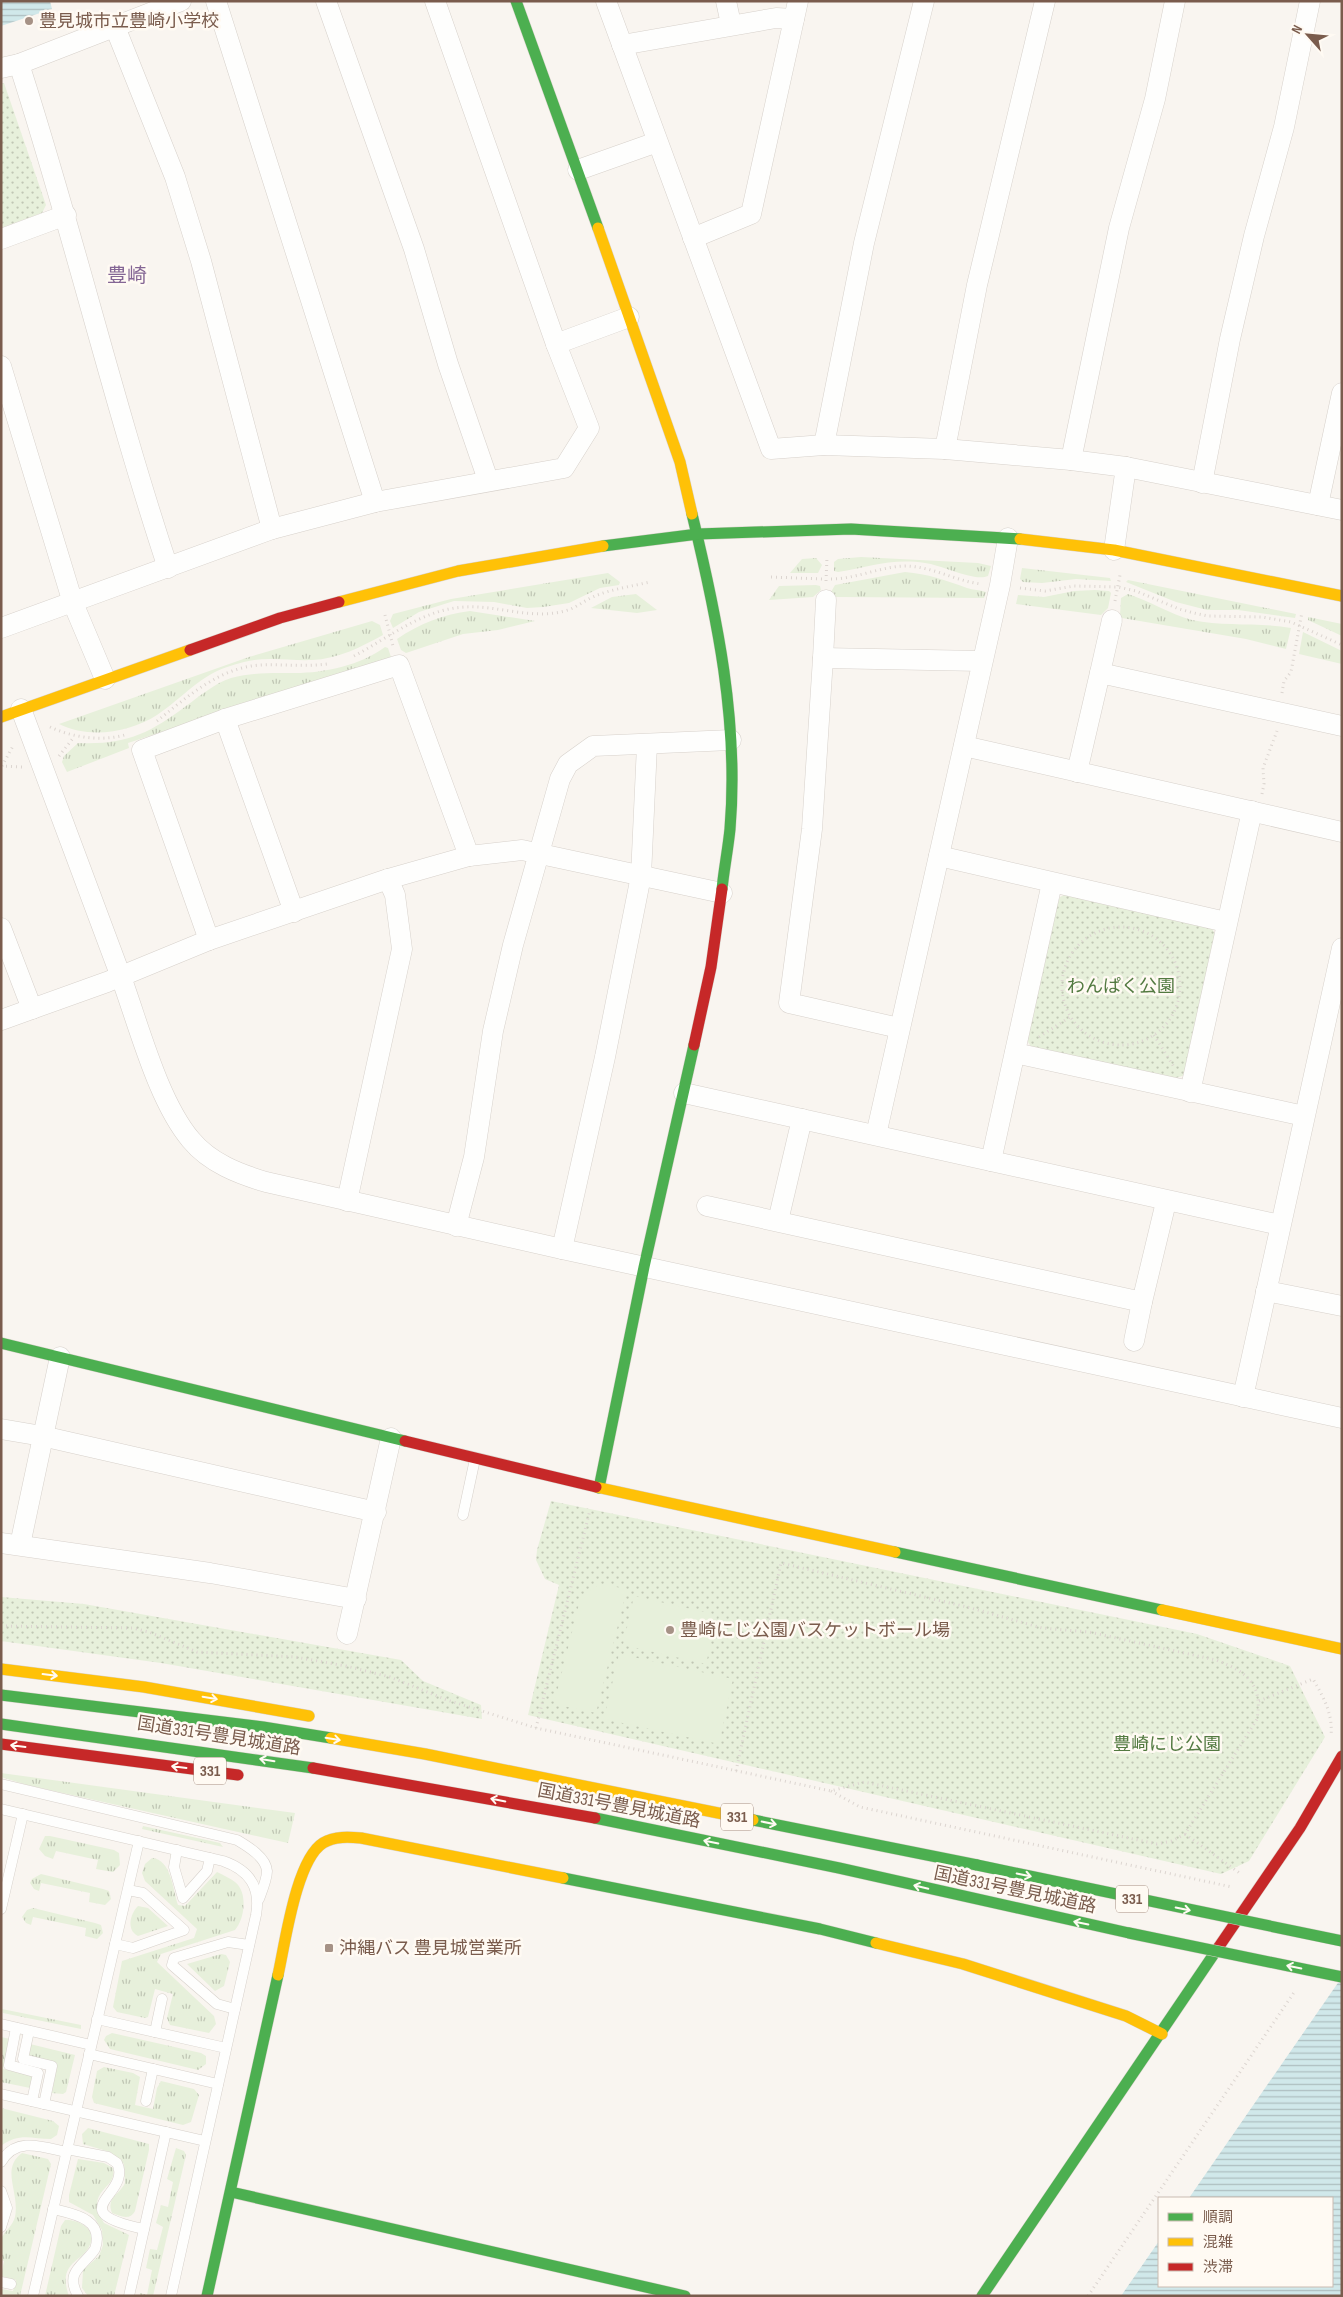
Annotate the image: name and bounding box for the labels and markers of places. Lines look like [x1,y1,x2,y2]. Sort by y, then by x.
place label: 豊見城市立豊崎小学校 [39,11,219,32]
marker: 豊見城市立豊崎小学校 [23,15,35,27]
place label: 豊崎にじ公園バスケットボール場 [680,1620,950,1641]
marker: 豊崎にじ公園バスケットボール場 [664,1624,676,1636]
place label: 沖縄バス 豊見城営業所 [339,1938,522,1959]
marker: 沖縄バス 豊見城営業所 [323,1942,335,1954]

